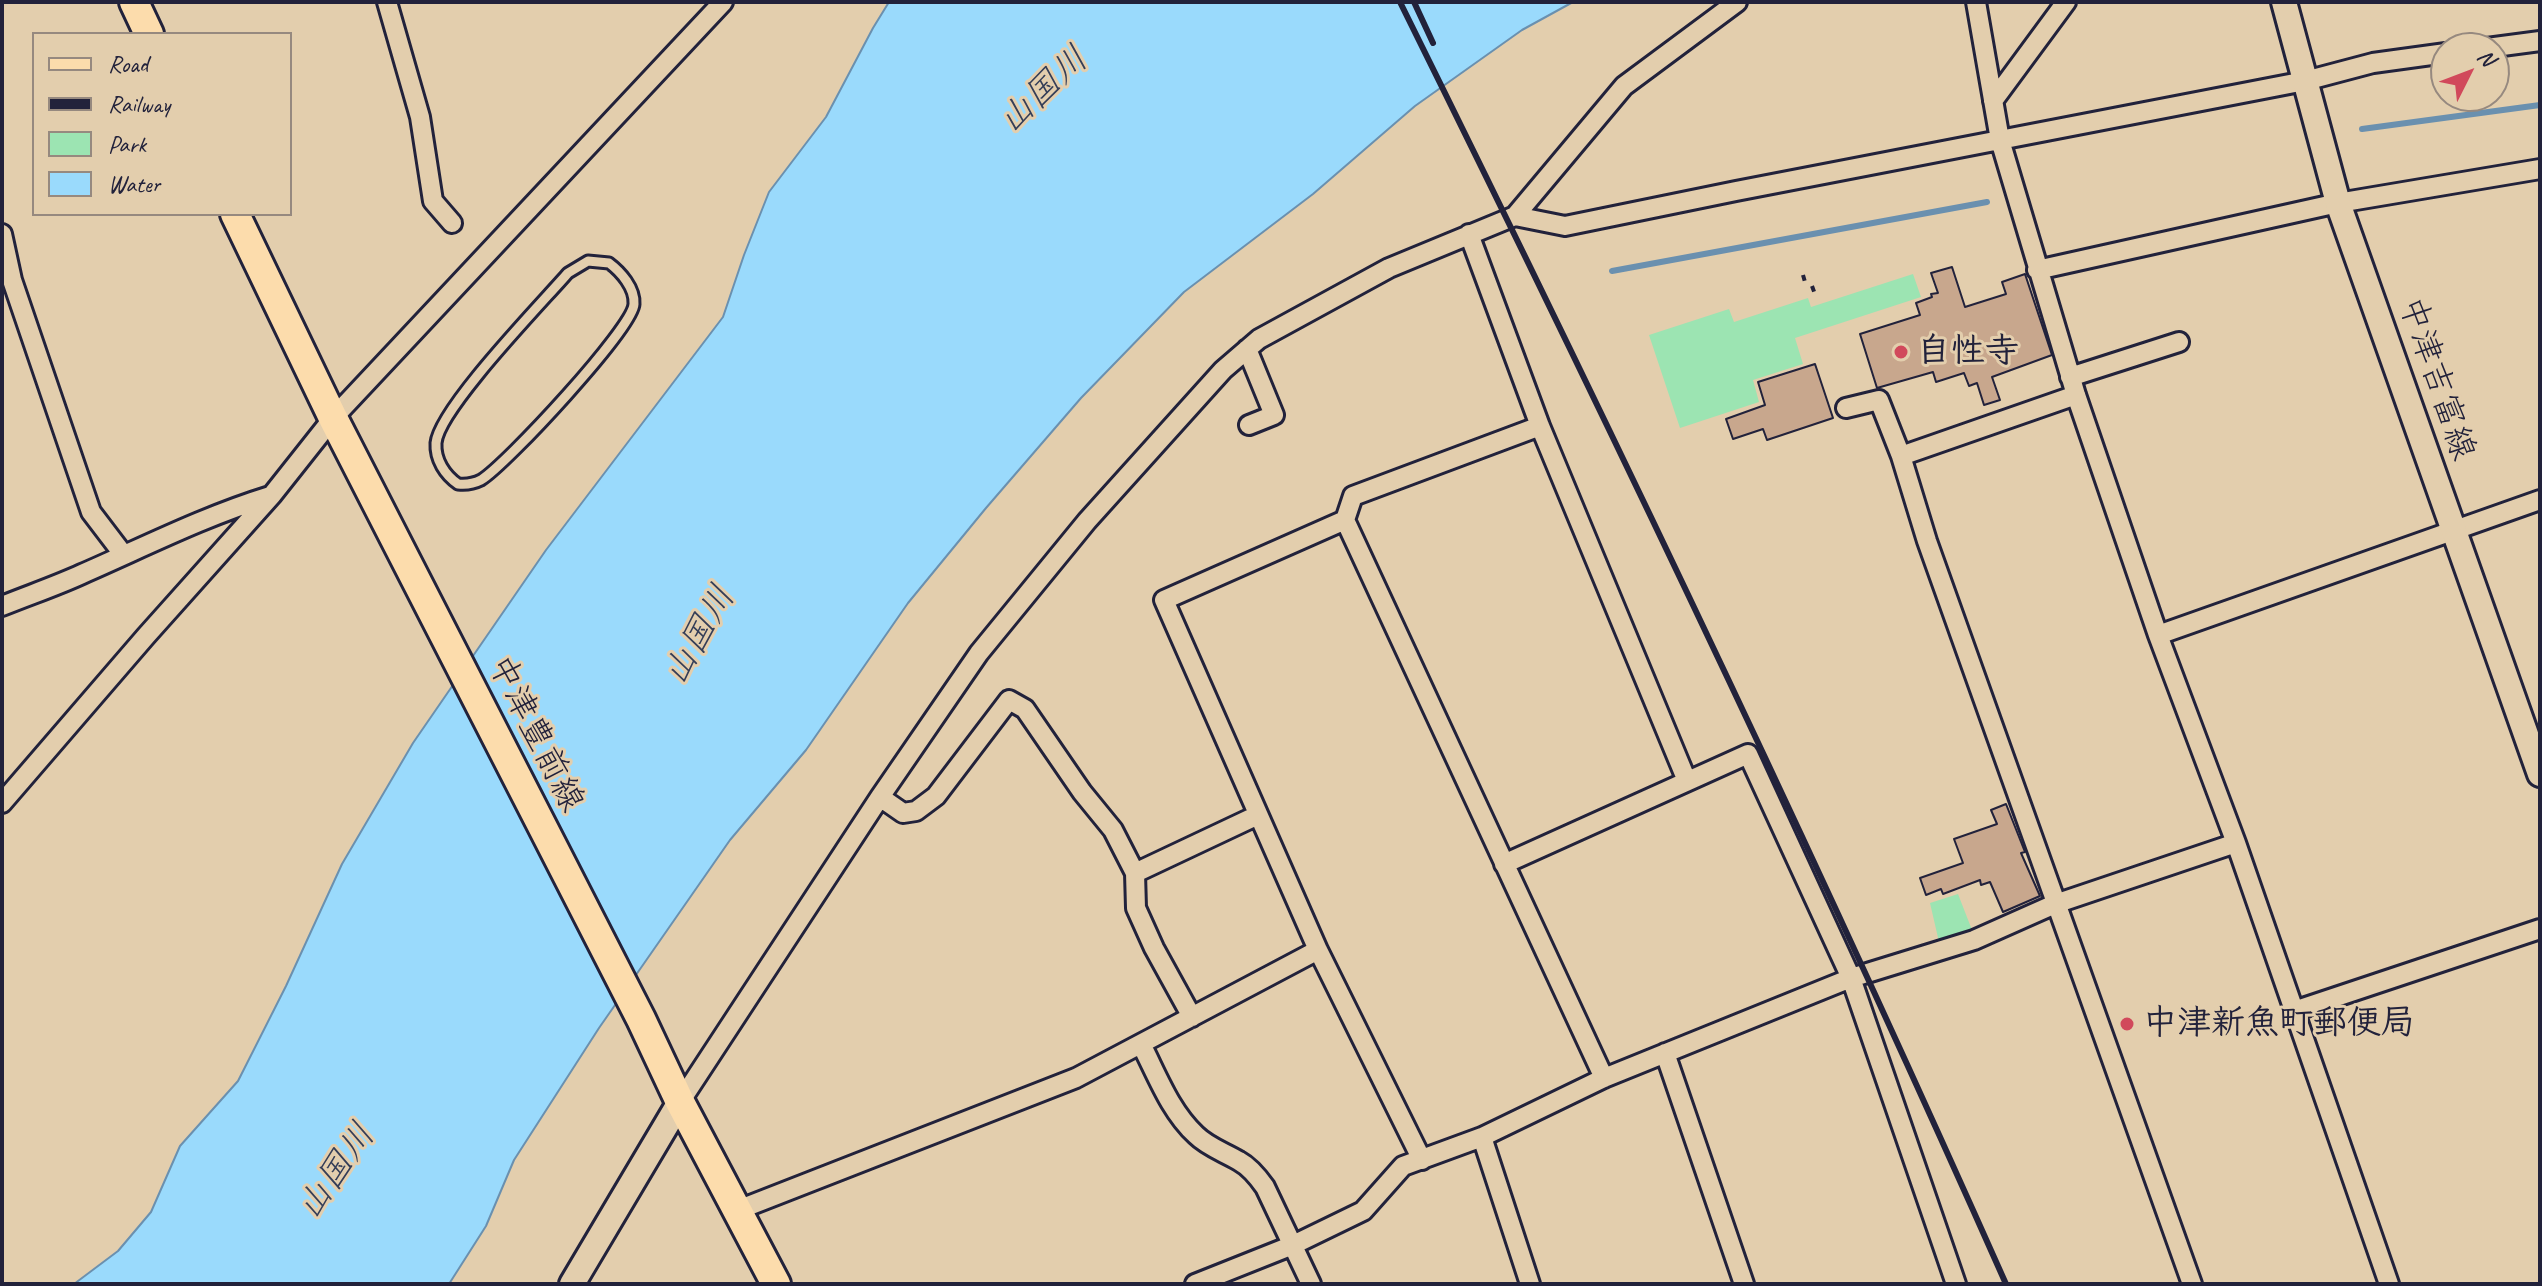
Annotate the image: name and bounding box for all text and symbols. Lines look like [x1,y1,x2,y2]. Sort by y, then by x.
legend [32,32,292,216]
north arrow [2430,32,2510,112]
water label: 山国川 [990,38,1098,144]
text: N [2471,43,2501,72]
text: Road [108,49,148,79]
text: Railway [108,89,170,119]
text: Park [108,129,146,159]
text: Water [108,169,160,199]
street label: 中津吉富線 [2389,292,2483,466]
place label: 自性寺 [1917,332,2019,372]
marker: 自性寺 [1892,343,1910,361]
water label: 山国川 [654,578,746,694]
street label: 中津豊前線 [478,649,592,819]
place label: 中津新魚町郵便局 [2143,1004,2415,1044]
marker: 中津新魚町郵便局 [2118,1015,2136,1033]
water label: 山国川 [288,1115,386,1229]

